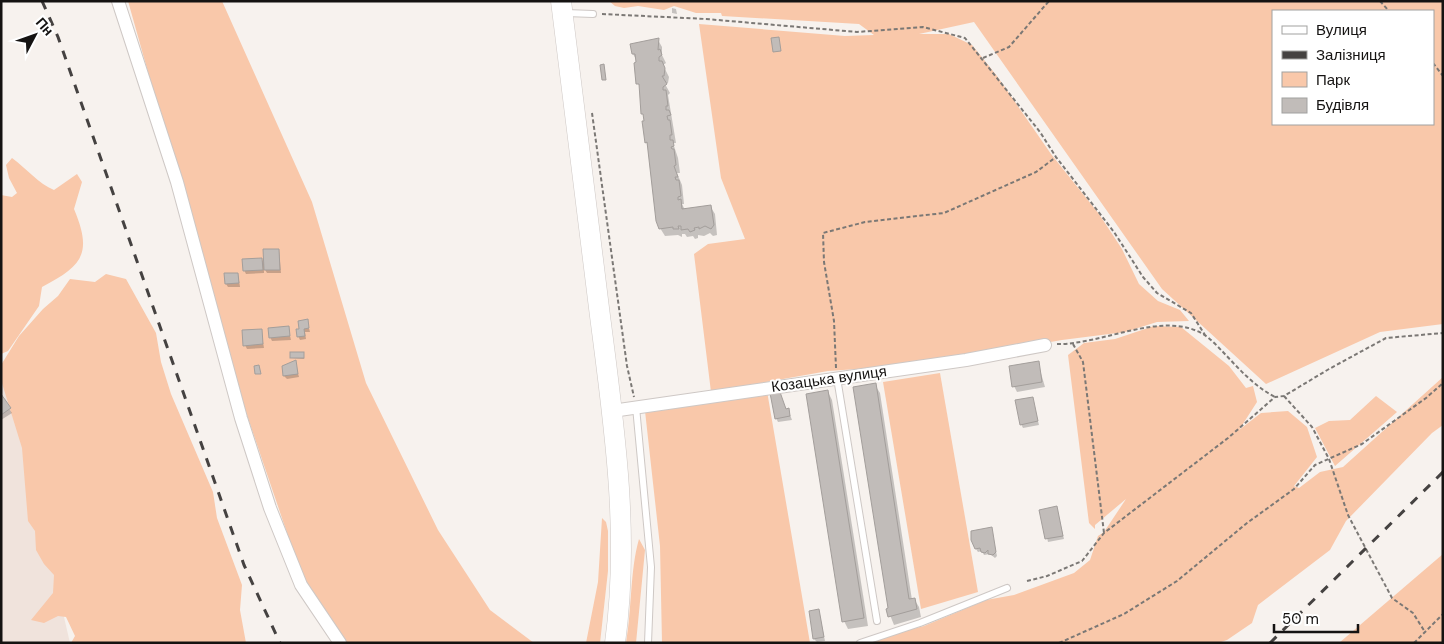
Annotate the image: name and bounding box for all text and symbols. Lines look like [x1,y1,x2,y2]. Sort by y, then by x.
north arrow [10,10,60,60]
legend [1272,10,1434,125]
text: Пн [32,14,58,39]
text: Вулиця [1316,20,1367,40]
text: Залізниця [1316,45,1386,65]
text: Парк [1316,70,1350,90]
text: Будівля [1316,95,1369,115]
street label: Козацька вулиця [770,361,888,397]
scale bar [1274,602,1358,634]
text: 50 m [1282,609,1319,629]

